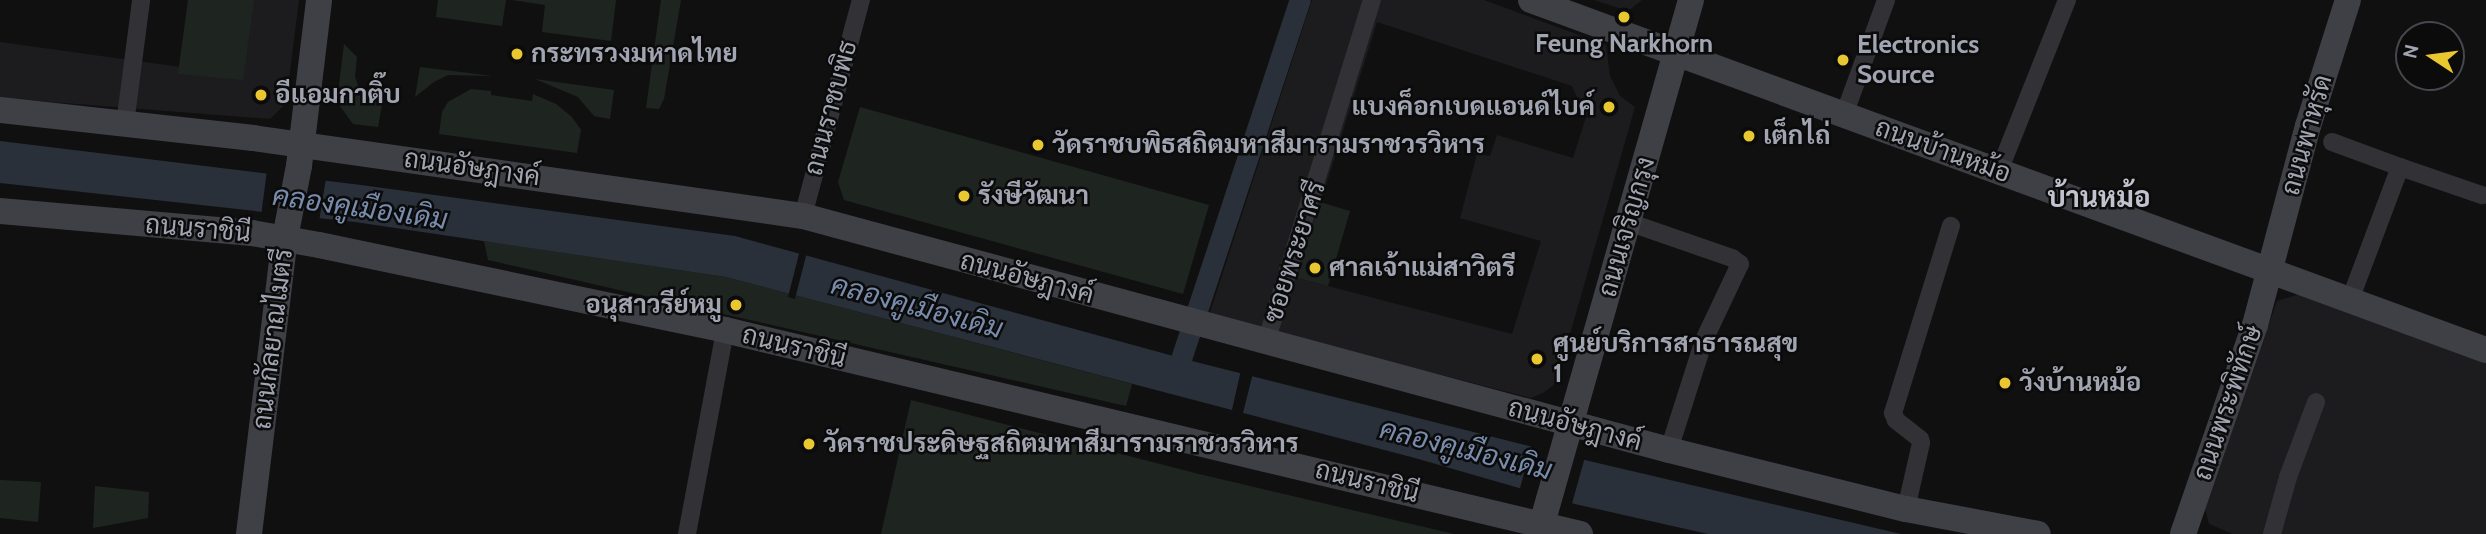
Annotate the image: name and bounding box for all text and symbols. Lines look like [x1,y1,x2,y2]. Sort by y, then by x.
marker: Feung Narkhorn [1616,9,1632,25]
north arrow [2395,21,2465,91]
place label: Feung Narkhorn [1535,28,1713,60]
place label: Electronics Source [1857,29,1979,90]
street label: ถนนราชบพิธ [798,37,864,179]
place label: กระทรวงมหาดไทย [531,38,738,70]
text: N [2398,42,2424,61]
marker: กระทรวงมหาดไทย [509,46,525,62]
marker: Electronics Source [1835,52,1851,68]
street label: ถนนพาหุรัด [2275,71,2339,199]
place label: อีแอมกาติ๊บ [275,79,401,111]
marker: อีแอมกาติ๊บ [253,87,269,103]
place label: แบงค็อกเบดแอนด์ไบค์ [1351,91,1595,123]
marker: แบงค็อกเบดแอนด์ไบค์ [1601,99,1617,115]
street label: ถนนบ้านหม้อ [1871,112,2015,190]
place label: เต็กไถ่ [1763,120,1831,152]
marker: เต็กไถ่ [1741,128,1757,144]
place label: วัดราชบพิธสถิตมหาสีมารามราชวรวิหาร [1052,129,1485,161]
marker: วัดราชบพิธสถิตมหาสีมารามราชวรวิหาร [1030,137,1046,153]
street label: ถนนอัษฎางค์ [402,143,542,193]
street label: ถนนเจริญกรุง [1592,153,1662,301]
street label: ซอยพระยาศรี [1257,177,1333,327]
water label: คลองคูเมืองเดิม [270,178,450,236]
place label: รังษีวัฒนา [978,180,1089,212]
district label: บ้านหม้อ [2047,180,2151,214]
marker: รังษีวัฒนา [956,188,972,204]
street label: ถนนราชินี [144,209,252,249]
street label: ถนนอัษฎางค์ [957,245,1097,311]
street label: ถนนกัลยาณไมตรี [246,247,300,431]
place label: ศาลเจ้าแม่สาวิตรี [1329,252,1515,284]
marker: ศาลเจ้าแม่สาวิตรี [1307,260,1323,276]
water label: คลองคูเมืองเดิม [827,267,1007,345]
place label: อนุสาวรีย์หมู [585,289,722,321]
marker: อนุสาวรีย์หมู [728,297,744,313]
street label: ถนนราชินี [739,319,849,375]
street label: ถนนพระพิทักษ์ [2187,321,2269,485]
place label: ศูนย์บริการสาธารณสุข 1 [1553,328,1798,390]
marker: ศูนย์บริการสาธารณสุข 1 [1527,349,1547,369]
place label: วังบ้านหม้อ [2019,367,2141,399]
marker: วังบ้านหม้อ [1997,375,2013,391]
street label: ถนนอัษฎางค์ [1505,392,1645,458]
water label: คลองคูเมืองเดิม [1376,411,1556,487]
place label: วัดราชประดิษฐสถิตมหาสีมารามราชวรวิหาร [823,428,1299,460]
marker: วัดราชประดิษฐสถิตมหาสีมารามราชวรวิหาร [801,436,817,452]
street label: ถนนราชินี [1312,454,1422,510]

